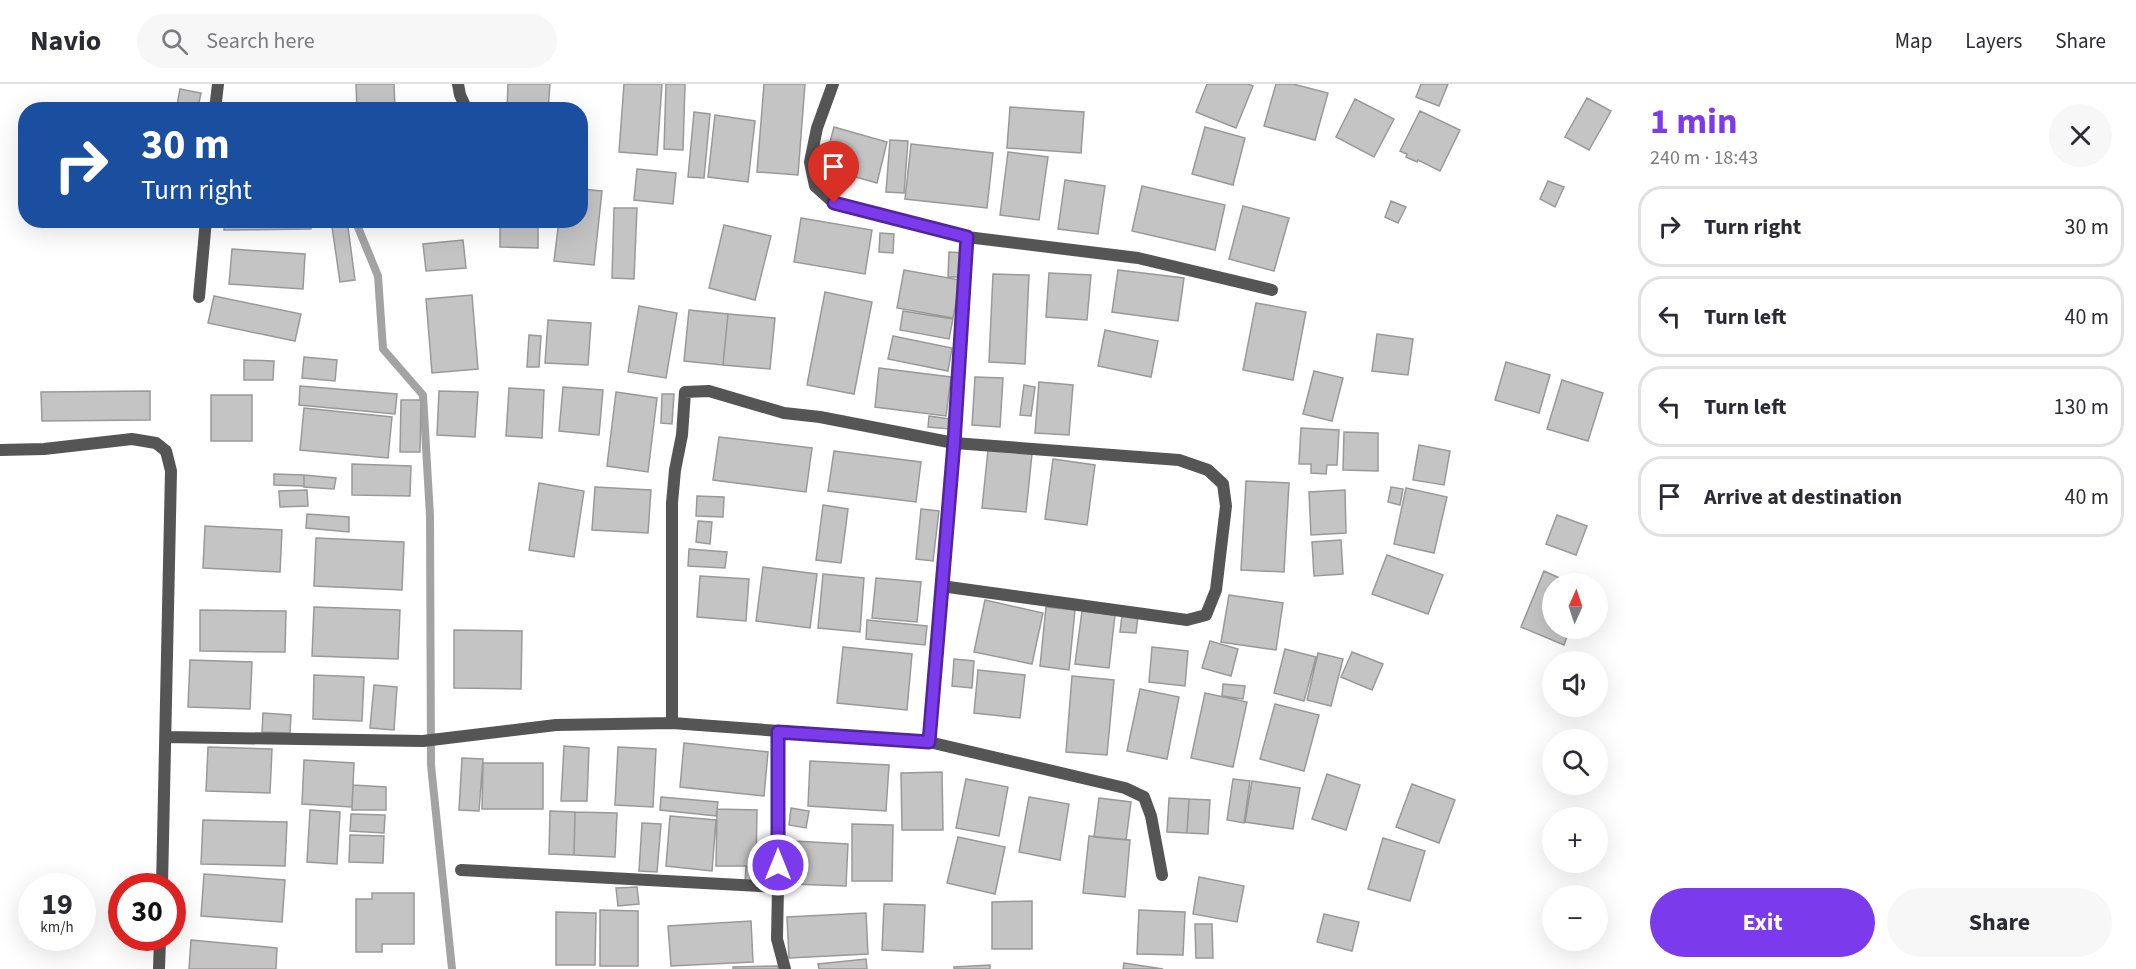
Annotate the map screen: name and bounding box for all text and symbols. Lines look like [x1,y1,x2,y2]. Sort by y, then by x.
search box [137,14,557,68]
text: Navio [30,21,101,61]
icon: search [158,25,191,58]
text: Search here [206,25,315,57]
text: Map [1895,26,1932,56]
text: Layers [1965,26,2022,56]
text: Share [2055,26,2106,56]
text: 1 min [1650,96,1738,147]
button: close [2049,104,2112,167]
text: 30 m [141,115,230,175]
icon: right [42,126,120,204]
pin [808,141,859,203]
text: 240 m · 18:43 [1650,144,1758,172]
icon: arrive [817,150,850,183]
text: Turn right [141,171,252,210]
icon: right [1653,210,1686,243]
text: Turn right [1704,211,1801,243]
text: 30 m [2064,211,2109,243]
icon: left [1653,300,1686,333]
text: Turn left [1704,301,1786,333]
text: 40 m [2064,301,2109,333]
icon: left [1653,390,1686,423]
text: Turn left [1704,391,1786,423]
text: 130 m [2054,391,2109,423]
icon: arrive [1653,480,1686,513]
text: Arrive at destination [1704,481,1902,513]
text: 40 m [2064,481,2109,513]
north arrow [1542,573,1608,639]
map controls [1542,573,1608,951]
button: sound [1542,651,1608,717]
button: search [1542,729,1608,795]
button: + [1542,807,1608,873]
position arrow [746,833,810,897]
speed limit sign: 30 [108,873,186,951]
text: 19 [41,883,73,926]
button: − [1542,885,1608,951]
button: Exit [1650,888,1875,957]
button: Share [1887,888,2112,957]
text: km/h [40,917,74,938]

